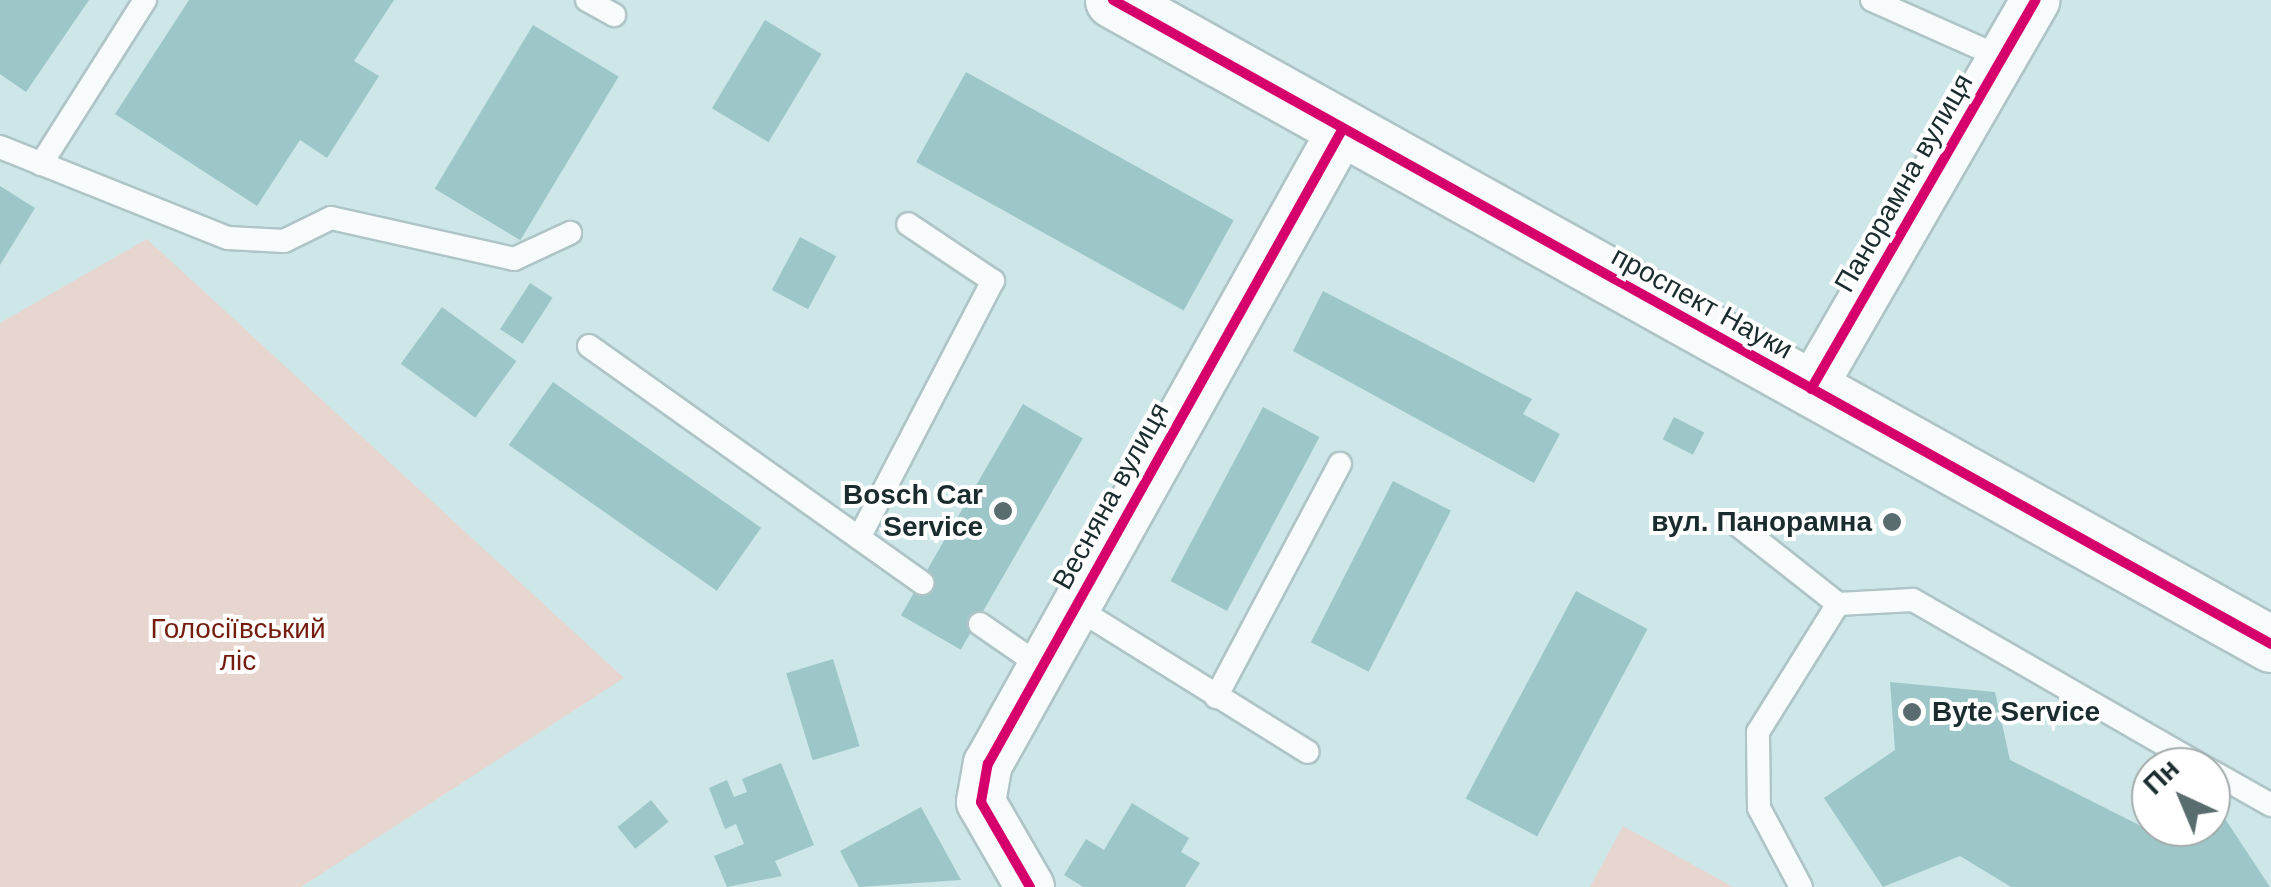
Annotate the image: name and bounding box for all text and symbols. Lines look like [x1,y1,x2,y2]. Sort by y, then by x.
street label: Панорамна вулиця [1828,68,1980,298]
street label: проспект Науки [1606,239,1798,367]
street label: Весняна вулиця [1046,397,1176,595]
place label: Bosch Car Service [843,478,983,544]
marker: Bosch Car Service [992,500,1014,522]
place label: вул. Панорамна [1651,505,1872,539]
marker: вул. Панорамна [1881,511,1903,533]
park label: Голосіївський ліс [150,612,326,678]
place label: Byte Service [1932,695,2100,729]
marker: Byte Service [1901,701,1923,723]
north arrow [2131,747,2231,847]
text: Пн [2137,752,2185,801]

